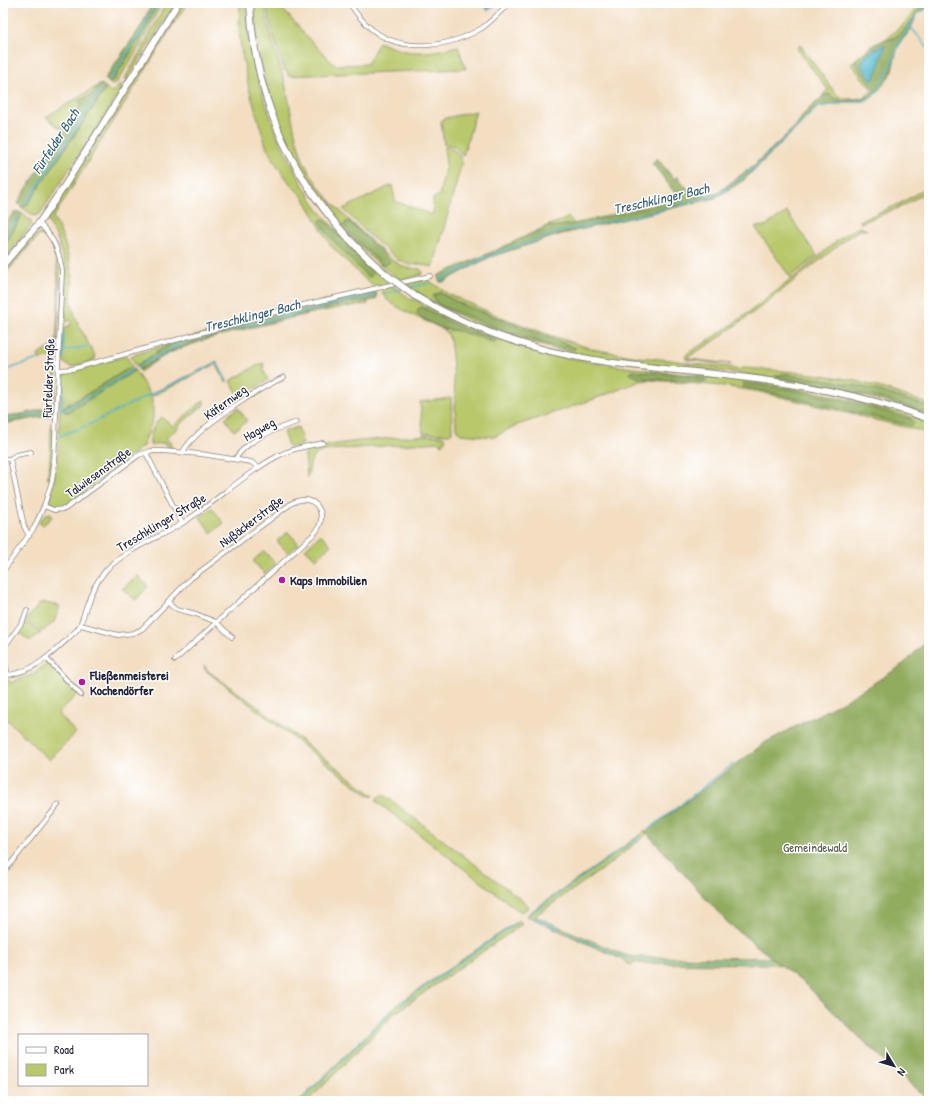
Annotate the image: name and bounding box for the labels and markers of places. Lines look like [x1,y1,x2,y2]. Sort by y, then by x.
place label: Kaps Immobilien [290,571,367,590]
marker: Kaps Immobilien [277,575,287,585]
place label: Fließenmeisterei Kochendörfer [89,666,169,699]
marker: Fließenmeisterei Kochendörfer [77,677,87,687]

